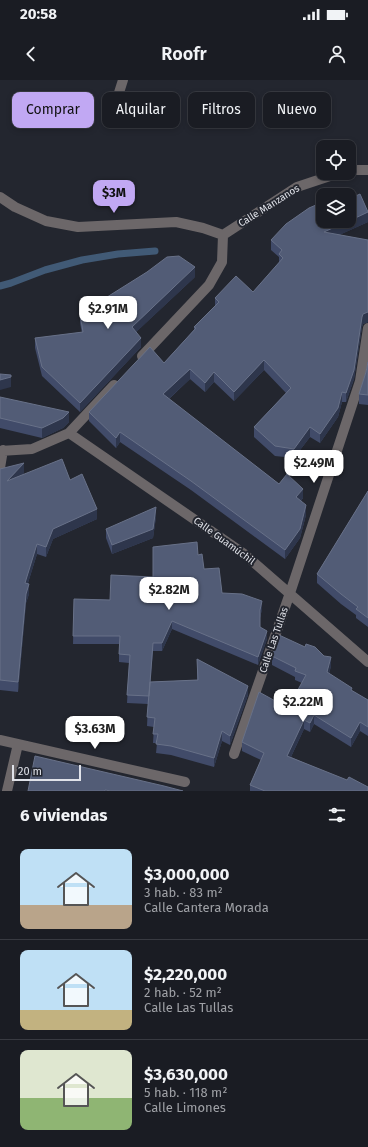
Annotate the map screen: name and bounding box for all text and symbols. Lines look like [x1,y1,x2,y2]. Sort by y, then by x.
text: 20:58 [20,5,57,23]
icon: back [20,43,42,65]
text: Roofr [161,43,207,65]
icon: person [326,43,348,65]
chip: Comprar [12,92,94,128]
chip: Alquilar [102,92,180,128]
chip: Filtros [188,92,255,128]
chip: Nuevo [263,92,331,128]
map controls [316,140,356,228]
button: locate [316,140,356,180]
pin: $3M [95,180,133,214]
street label: Calle Manzanos [236,182,302,230]
text: $3M [102,185,126,200]
button: layers [316,188,356,228]
pin: $2.91M [75,296,141,330]
text: $2.91M [88,301,128,316]
pin: $2.49M [281,450,347,484]
text: $2.49M [293,455,335,470]
street label: Calle Guamúchil [191,514,258,567]
pin: $2.82M [136,577,202,611]
text: $2.82M [148,582,190,597]
street label: Calle Las Tullas [257,605,291,674]
pin: $2.22M [270,689,336,723]
text: $2.22M [283,694,323,709]
pin: $3.63M [62,716,128,750]
text: $3.63M [74,721,116,736]
scale bar [12,763,81,782]
text: 20 m [18,765,42,778]
icon: filters [326,804,348,826]
text: 6 viviendas [20,805,107,826]
text: $3,000,000 [144,864,230,885]
icon: home [52,865,100,913]
text: 3 hab. · 83 m² [144,885,223,900]
text: Calle Cantera Morada [144,900,269,915]
text: $2,220,000 [144,964,227,985]
icon: home [52,966,100,1014]
text: 2 hab. · 52 m² [144,985,222,1000]
text: Calle Las Tullas [144,1000,233,1015]
text: $3,630,000 [144,1064,228,1085]
icon: home [52,1066,100,1114]
text: 5 hab. · 118 m² [144,1085,227,1100]
text: Calle Limones [144,1100,226,1115]

